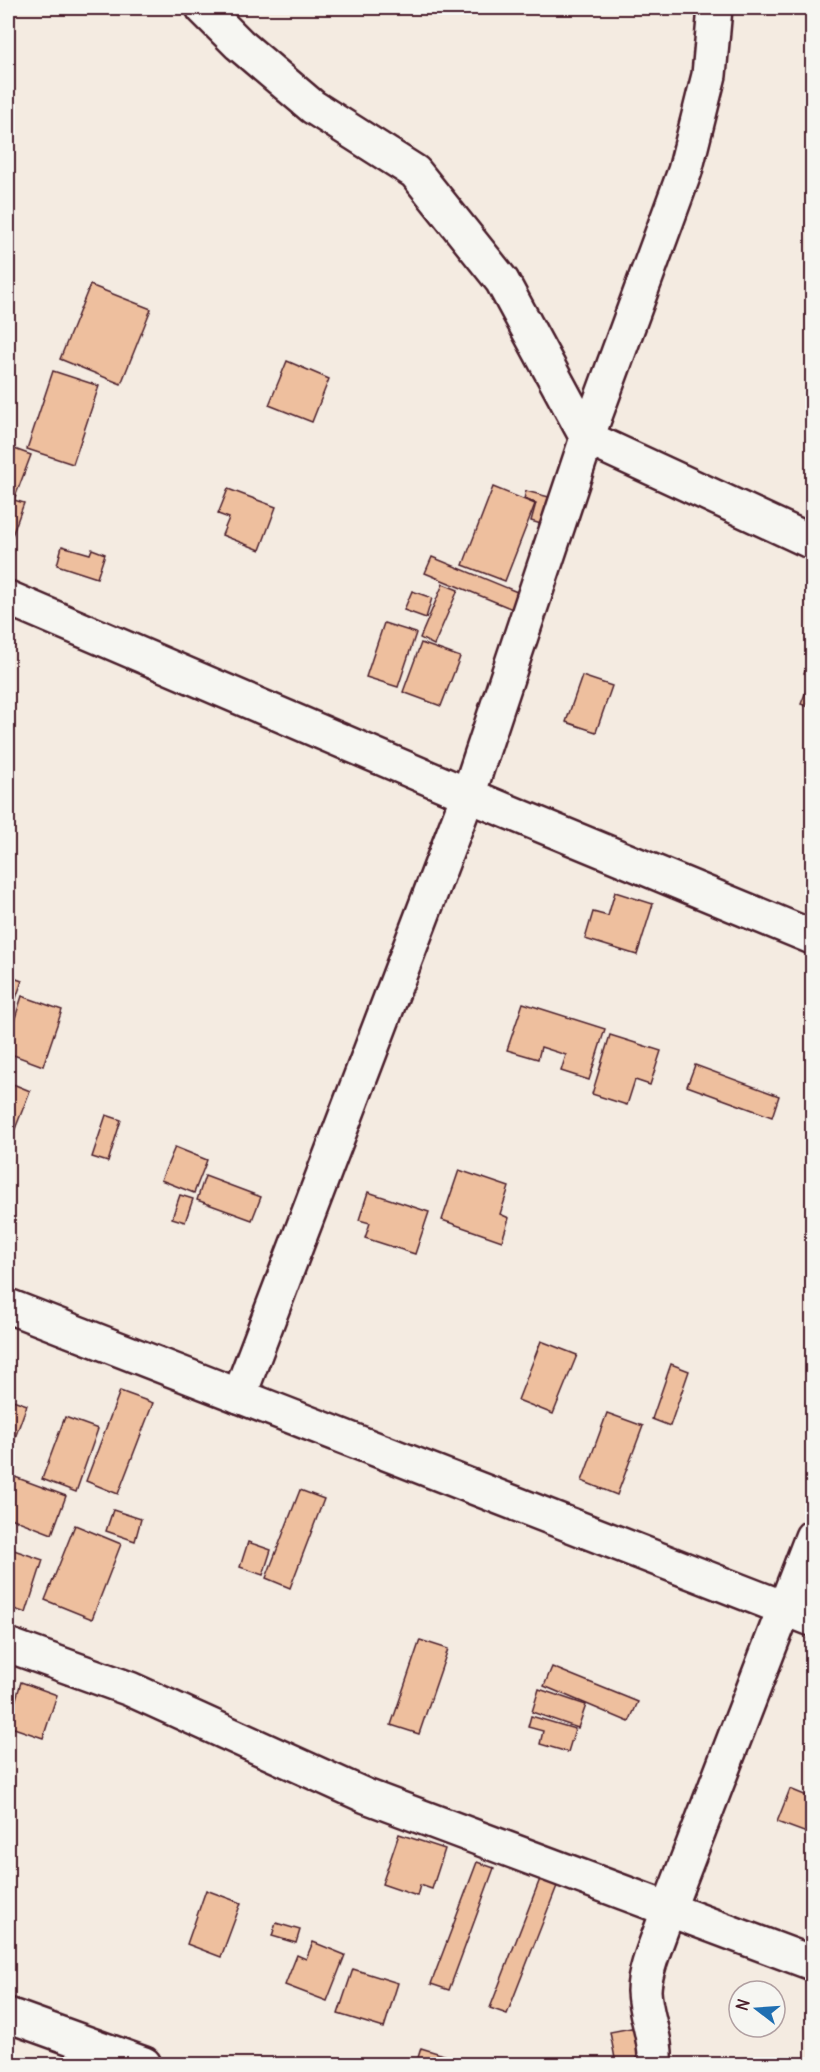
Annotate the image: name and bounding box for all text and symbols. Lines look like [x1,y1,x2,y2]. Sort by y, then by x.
north arrow [727,1979,787,2039]
text: N [731,1996,754,2013]

